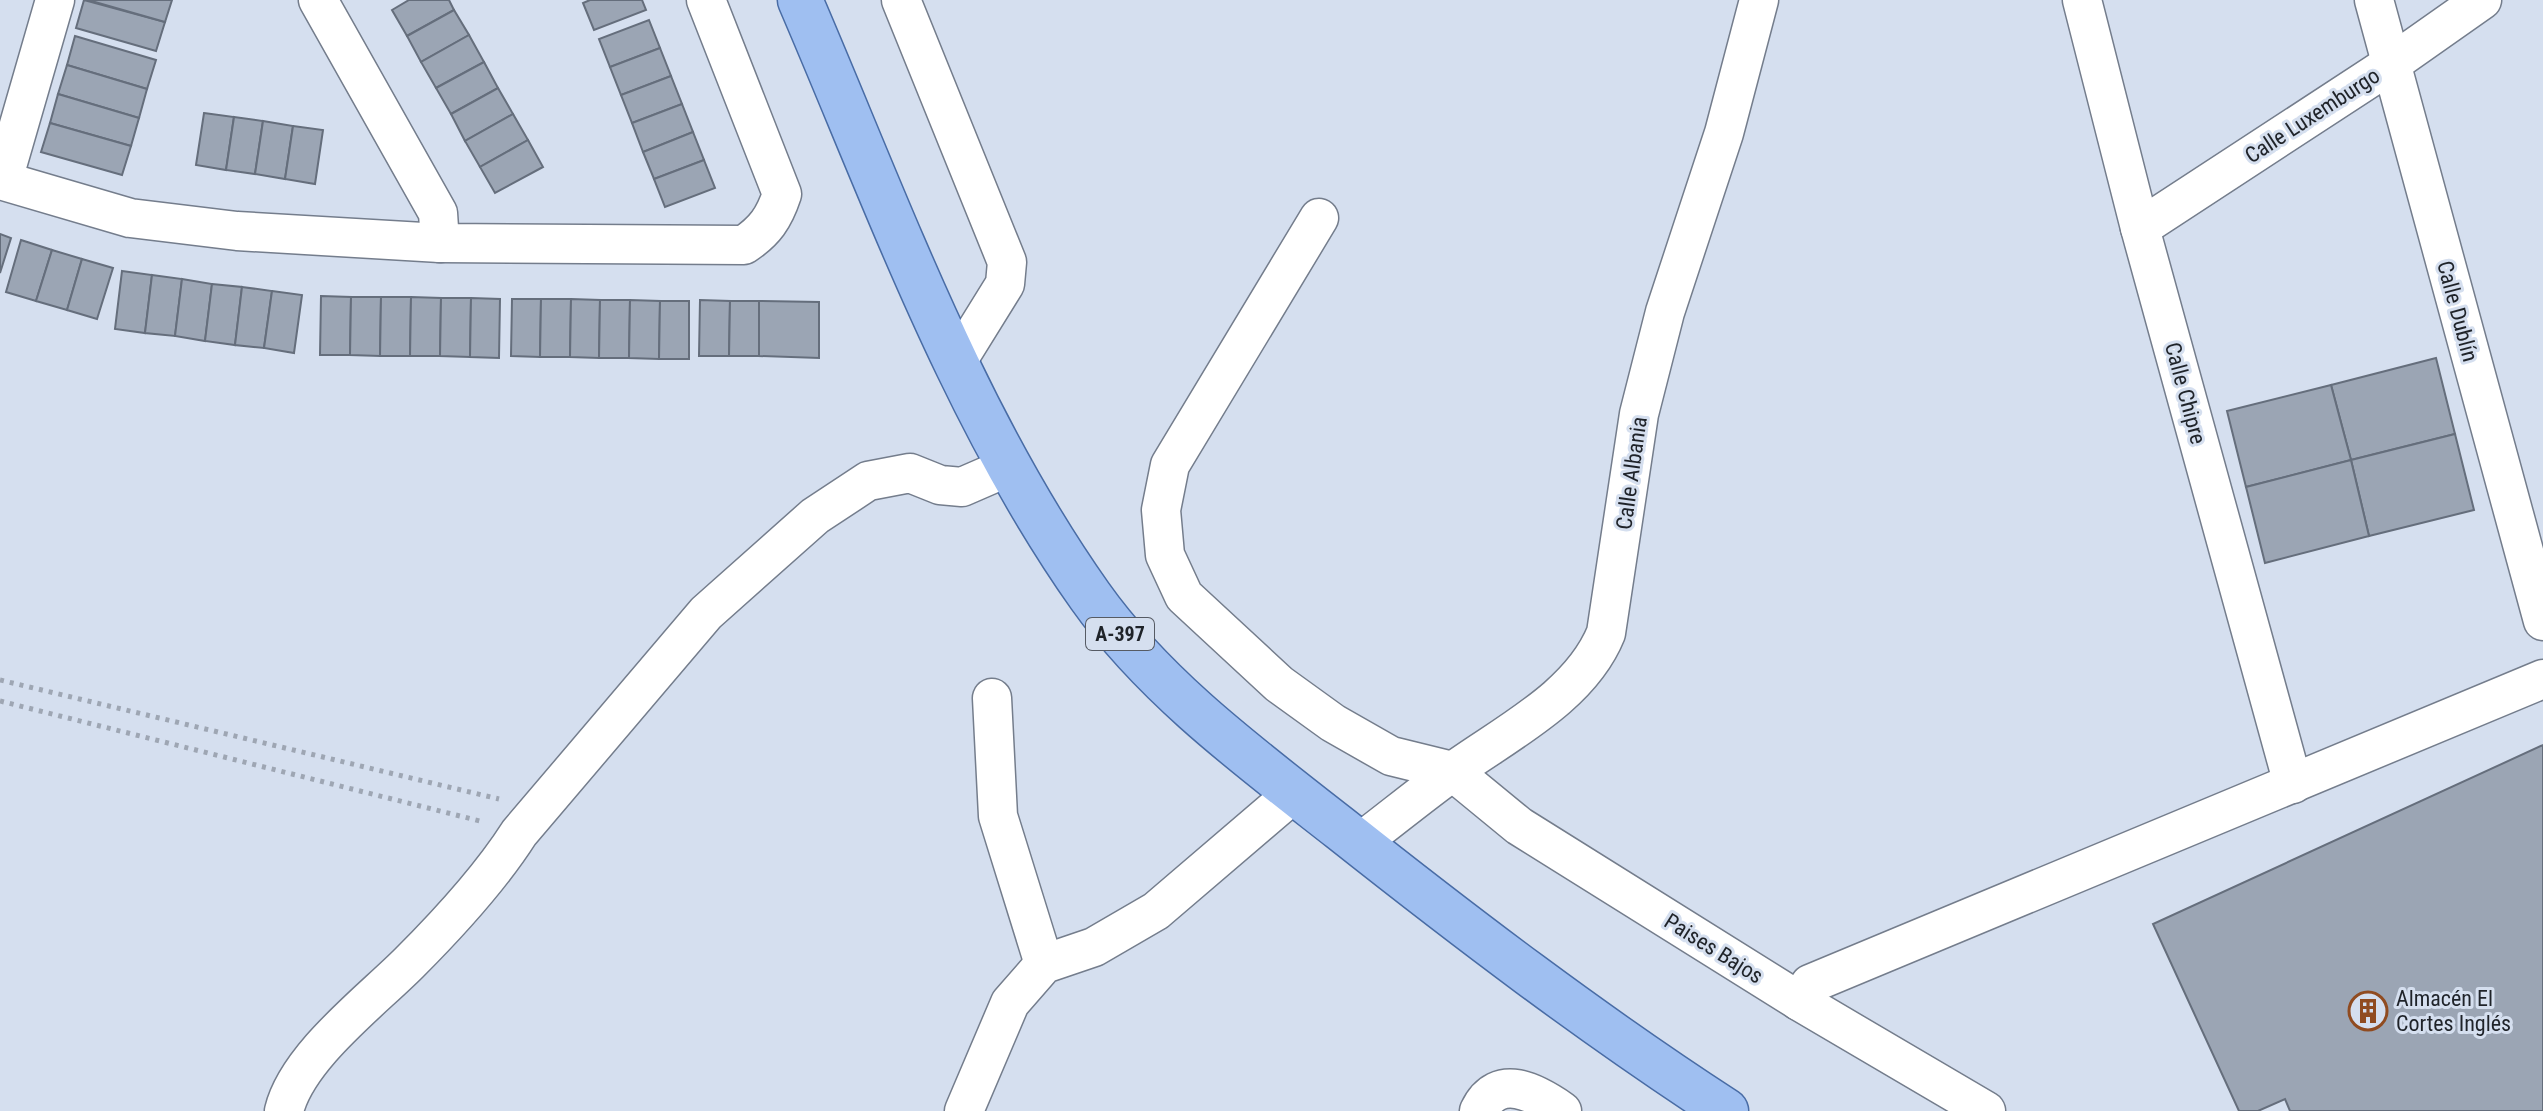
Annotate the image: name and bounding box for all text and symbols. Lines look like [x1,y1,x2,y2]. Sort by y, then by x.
street label: Calle Luxemburgo [2240,63,2384,168]
street label: Calle Dublín [2432,258,2483,364]
street label: Calle Chipre [2160,340,2211,447]
street label: Calle Albania [1611,415,1652,531]
road number: A-397 [1086,618,1154,650]
street label: Paises Bajos [1660,908,1768,989]
place label: Almacén El Cortes Inglés [2396,986,2511,1036]
building icon: Almacén El Cortes Inglés [2347,990,2389,1032]

